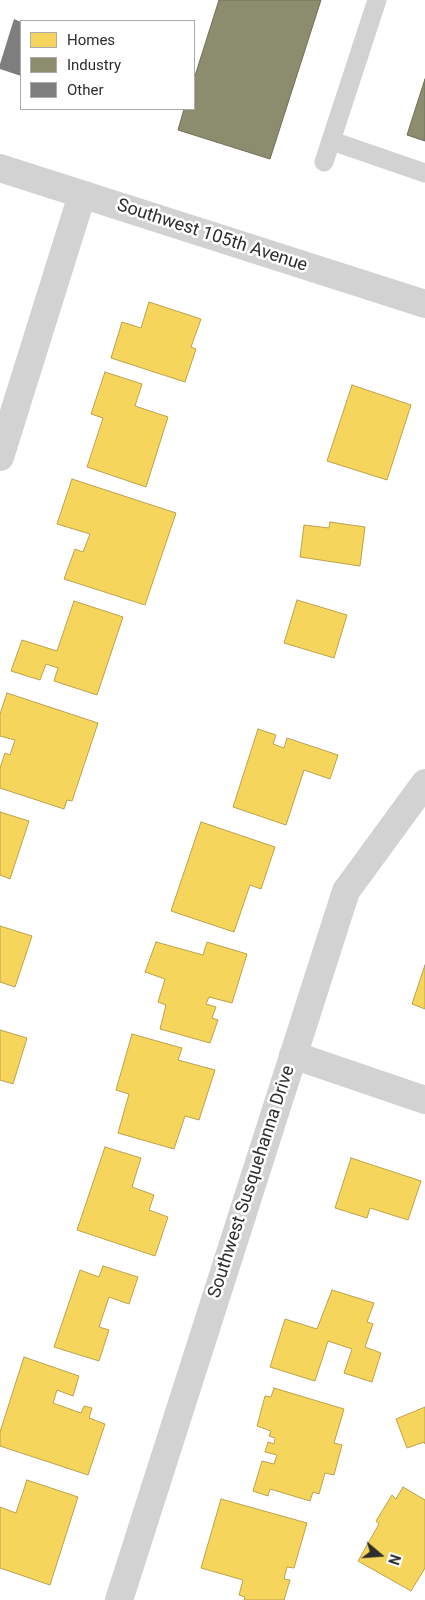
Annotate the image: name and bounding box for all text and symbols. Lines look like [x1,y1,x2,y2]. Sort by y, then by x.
legend [20,20,195,110]
text: Homes [67,31,115,49]
text: Industry [67,56,121,74]
text: Other [67,81,104,99]
street label: Southwest 105th Avenue [114,195,310,277]
street label: Southwest Susquehanna Drive [204,1063,300,1301]
north arrow [355,1530,405,1580]
text: N [385,1552,403,1567]

